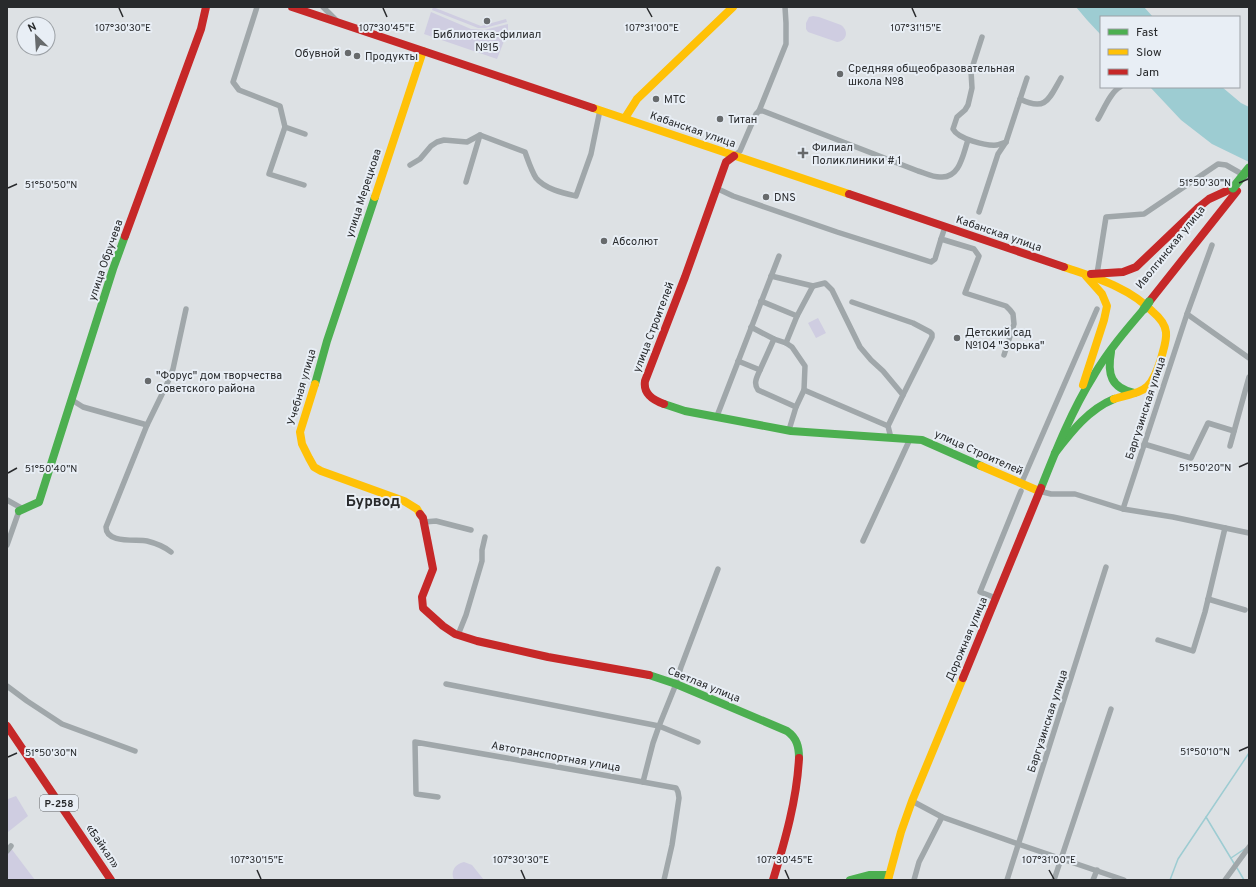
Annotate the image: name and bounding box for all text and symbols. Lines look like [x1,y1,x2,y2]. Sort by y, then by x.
north arrow [16,16,56,56]
marker: Библиотека-филиал №15 [482,16,492,26]
legend [1100,16,1240,88]
text: N [26,20,39,36]
text: 107°30'30"E [95,22,151,35]
text: 107°30'45"E [359,22,415,35]
text: 107°31'00"E [625,22,679,35]
text: 107°31'15"E [891,22,942,35]
text: Fast [1136,25,1158,41]
place label: Библиотека-филиал №15 [433,28,541,55]
text: Slow [1136,45,1162,61]
place label: Обувной [295,47,340,61]
marker: Обувной [343,48,353,58]
place label: Продукты [365,50,418,64]
marker: Продукты [352,51,362,61]
place label: Средняя общеобразовательная школа №8 [848,62,1015,89]
text: Jam [1136,65,1159,81]
marker: Средняя общеобразовательная школа №8 [835,69,845,79]
place label: МТС [664,93,686,107]
marker: МТС [651,94,661,104]
street label: Кабанская улица [648,109,738,151]
place label: Титан [728,113,757,127]
marker: Титан [715,114,725,124]
place label: Филиал Поликлиники # 1 [812,141,901,168]
street label: улица Мерецкова [343,147,385,240]
marker: Филиал Поликлиники # 1 [797,147,809,159]
text: 51°50'30"N [1179,177,1231,190]
text: 51°50'50"N [25,179,77,192]
place label: DNS [774,191,796,205]
marker: DNS [761,192,771,202]
street label: Иволгинская улица [1133,203,1209,292]
street label: Кабанская улица [954,213,1044,255]
street label: улица Обручева [85,218,126,303]
place label: Абсолют [612,235,658,249]
marker: Абсолют [599,236,609,246]
street label: улица Строителей [630,280,678,374]
place label: Детский сад №104 "Зорька" [965,326,1044,353]
marker: Детский сад №104 "Зорька" [952,333,962,343]
street label: Учебная улица [284,347,320,427]
street label: Баргузинская улица [1123,355,1169,461]
place label: "Форус" дом творчества Советского района [156,369,282,396]
marker: "Форус" дом творчества Советского района [143,376,153,386]
street label: улица Строителей [932,427,1025,479]
text: 51°50'20"N [1179,462,1231,475]
text: 51°50'40"N [25,463,77,476]
district label: Бурвод [346,493,400,512]
street label: Дорожная улица [943,595,991,684]
street label: Светлая улица [665,664,742,706]
street label: Баргузинская улица [1025,668,1071,774]
street label: Автотранспортная улица [490,739,622,775]
text: 51°50'10"N [1180,746,1230,759]
text: 51°50'30"N [25,747,77,760]
road number: Р-258 [40,795,78,811]
street label: «Байкал» [82,822,122,872]
text: 107°30'15"E [230,854,284,867]
text: 107°30'30"E [493,854,549,867]
text: 107°30'45"E [757,854,813,867]
text: 107°31'00"E [1022,854,1076,867]

